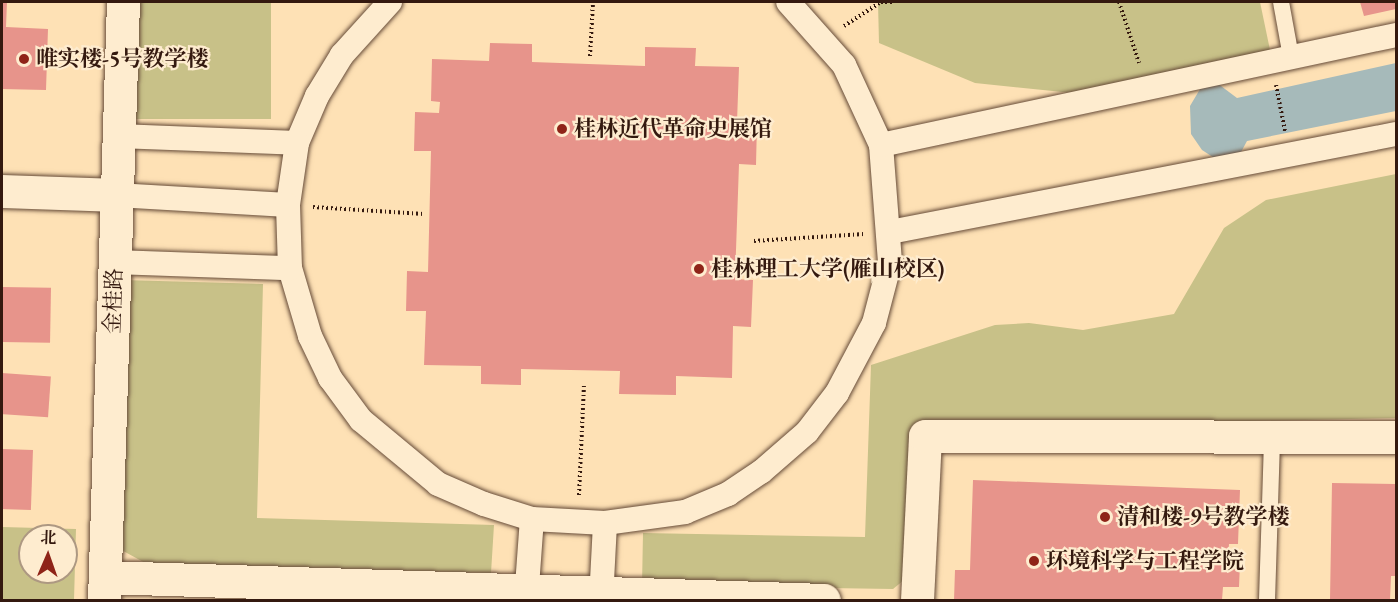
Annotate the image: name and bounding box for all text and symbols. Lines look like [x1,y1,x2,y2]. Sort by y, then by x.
place label: 唯实楼-5号教学楼 [36,46,209,72]
marker: 唯实楼-5号教学楼 [17,52,31,66]
place label: 桂林近代革命史展馆 [574,116,772,142]
marker: 桂林近代革命史展馆 [555,122,569,136]
place label: 桂林理工大学(雁山校区) [711,256,944,282]
marker: 桂林理工大学(雁山校区) [692,262,706,276]
street label: 金桂路 [99,268,127,334]
place label: 清和楼-9号教学楼 [1117,504,1290,530]
marker: 清和楼-9号教学楼 [1098,510,1112,524]
north arrow [18,524,78,584]
text: 北 [40,527,57,548]
place label: 环境科学与工程学院 [1046,548,1244,574]
marker: 环境科学与工程学院 [1027,554,1041,568]

